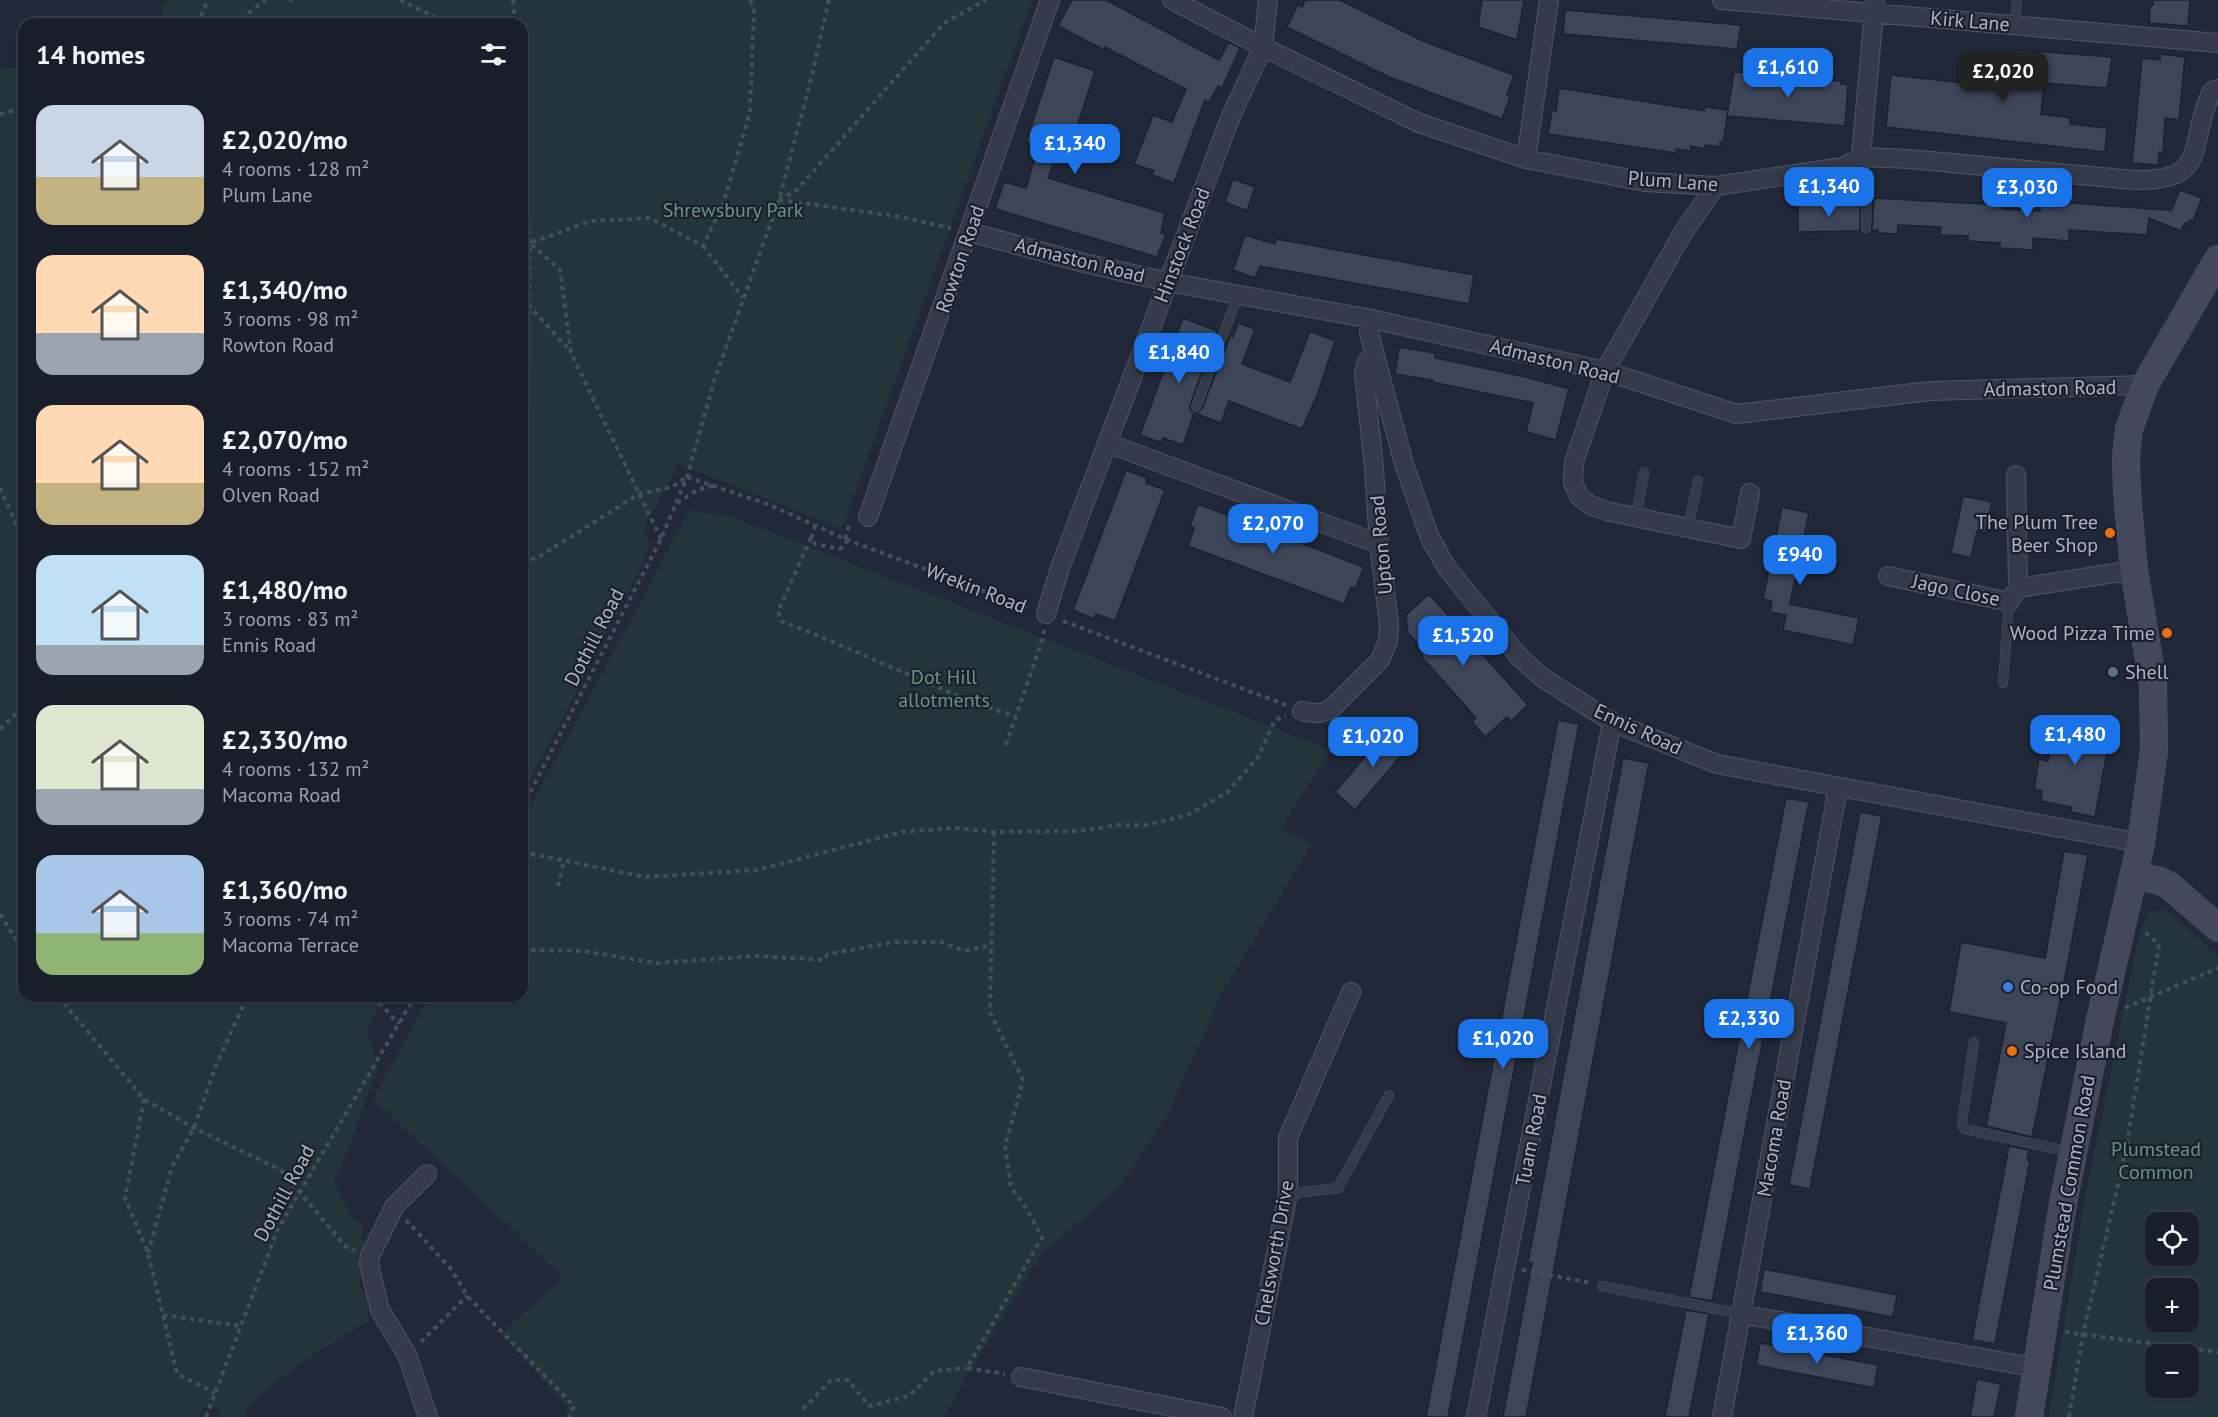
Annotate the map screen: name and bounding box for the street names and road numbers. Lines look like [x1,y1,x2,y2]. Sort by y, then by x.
street label: Kirk Lane [1929,5,2011,37]
street label: Plum Lane [1627,165,1719,197]
street label: Hinstock Road [1148,184,1216,306]
street label: Rowton Road [929,202,991,316]
street label: Admaston Road [1012,231,1148,289]
street label: Admaston Road [1487,332,1623,390]
street label: Admaston Road [1983,374,2117,402]
street label: Upton Road [1364,494,1398,596]
street label: Wrekin Road [922,557,1030,619]
street label: Jago Close [1909,568,2002,612]
street label: Dothill Road [558,584,630,690]
street label: Ennis Road [1590,697,1686,761]
street label: Plumstead Common Road [2037,1073,2101,1293]
street label: Macoma Road [1751,1077,1797,1199]
street label: Tuam Road [1509,1092,1553,1188]
street label: Dothill Road [248,1140,320,1246]
street label: Chelsworth Drive [1248,1178,1300,1328]

